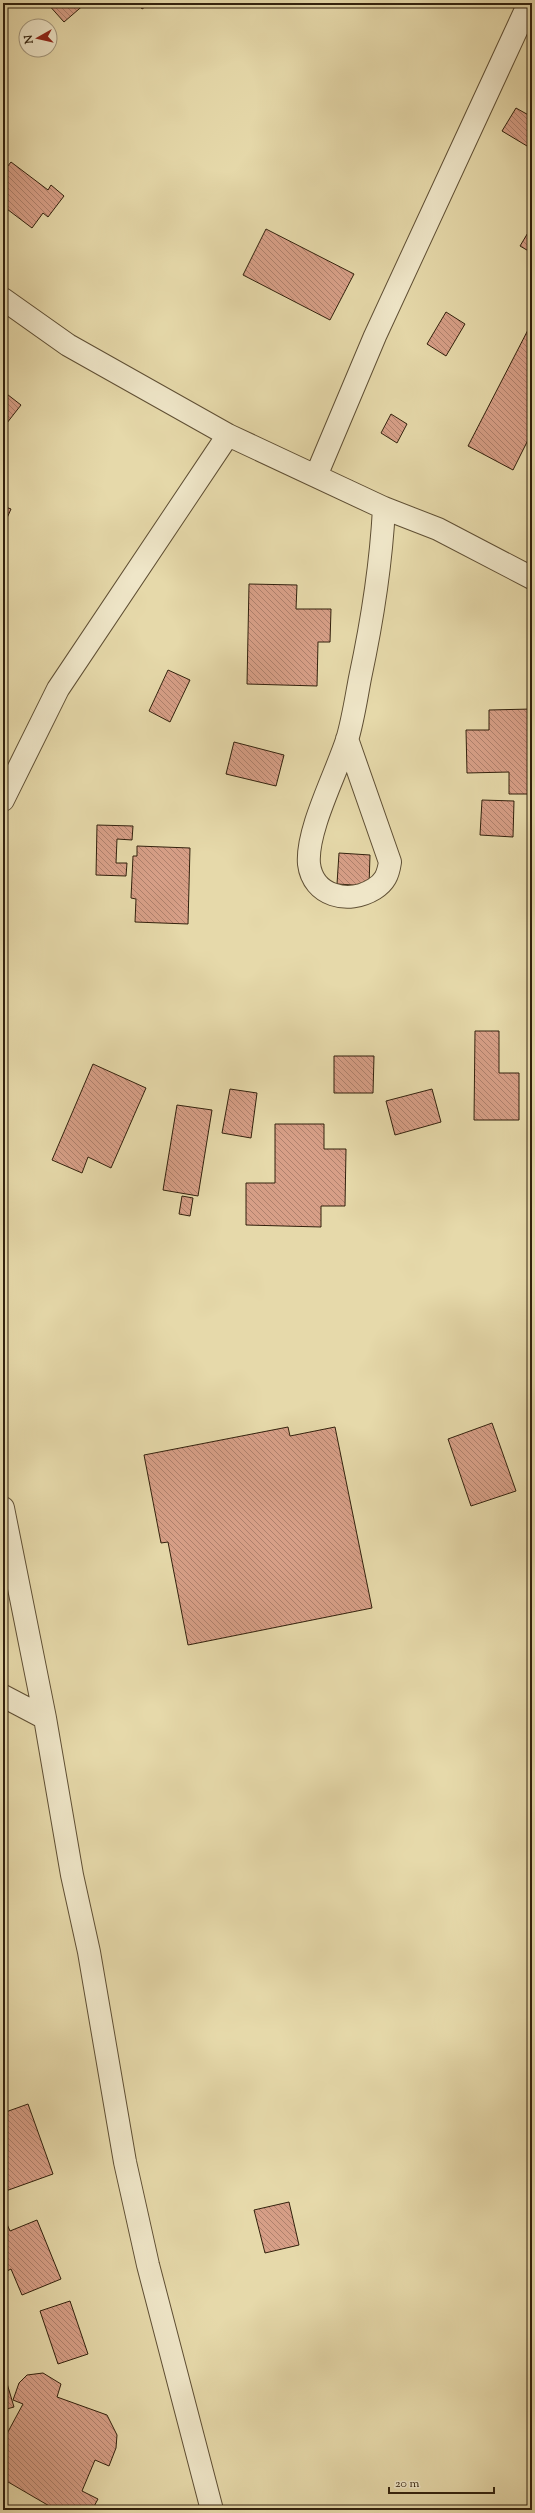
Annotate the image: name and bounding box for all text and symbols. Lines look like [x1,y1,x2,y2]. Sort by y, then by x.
north arrow [18,18,58,58]
text: N [21,34,38,46]
scale bar [389,2469,494,2495]
text: 20 m [395,2475,420,2493]

